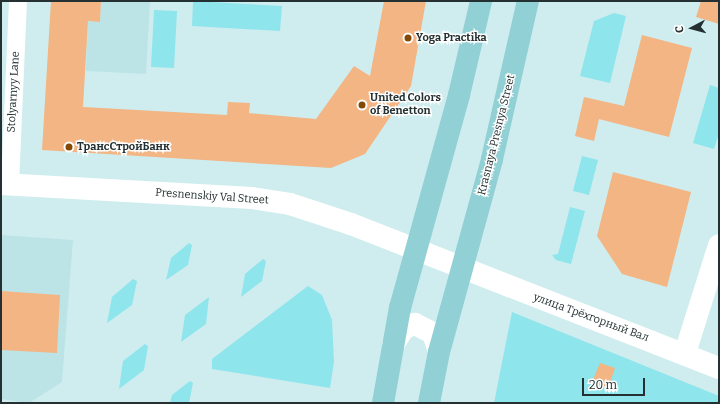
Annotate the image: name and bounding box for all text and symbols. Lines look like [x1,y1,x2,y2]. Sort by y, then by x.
north arrow [672,8,712,48]
text: С [673,25,686,33]
place label: Yoga Practika [416,31,487,45]
marker: Yoga Practika [403,33,413,43]
street label: Stolyarnyy Lane [5,51,23,133]
street label: Krasnaya Presnya Street [476,73,518,197]
place label: United Colors of Benetton [370,92,441,118]
marker: United Colors of Benetton [357,100,367,110]
place label: ТрансСтройБанк [77,140,170,154]
marker: ТрансСтройБанк [64,142,74,152]
street label: Presnenskiy Val Street [155,186,269,208]
street label: улица Трёхгорный Вал [531,291,651,345]
scale bar [584,370,647,396]
text: 20 m [589,378,617,392]

